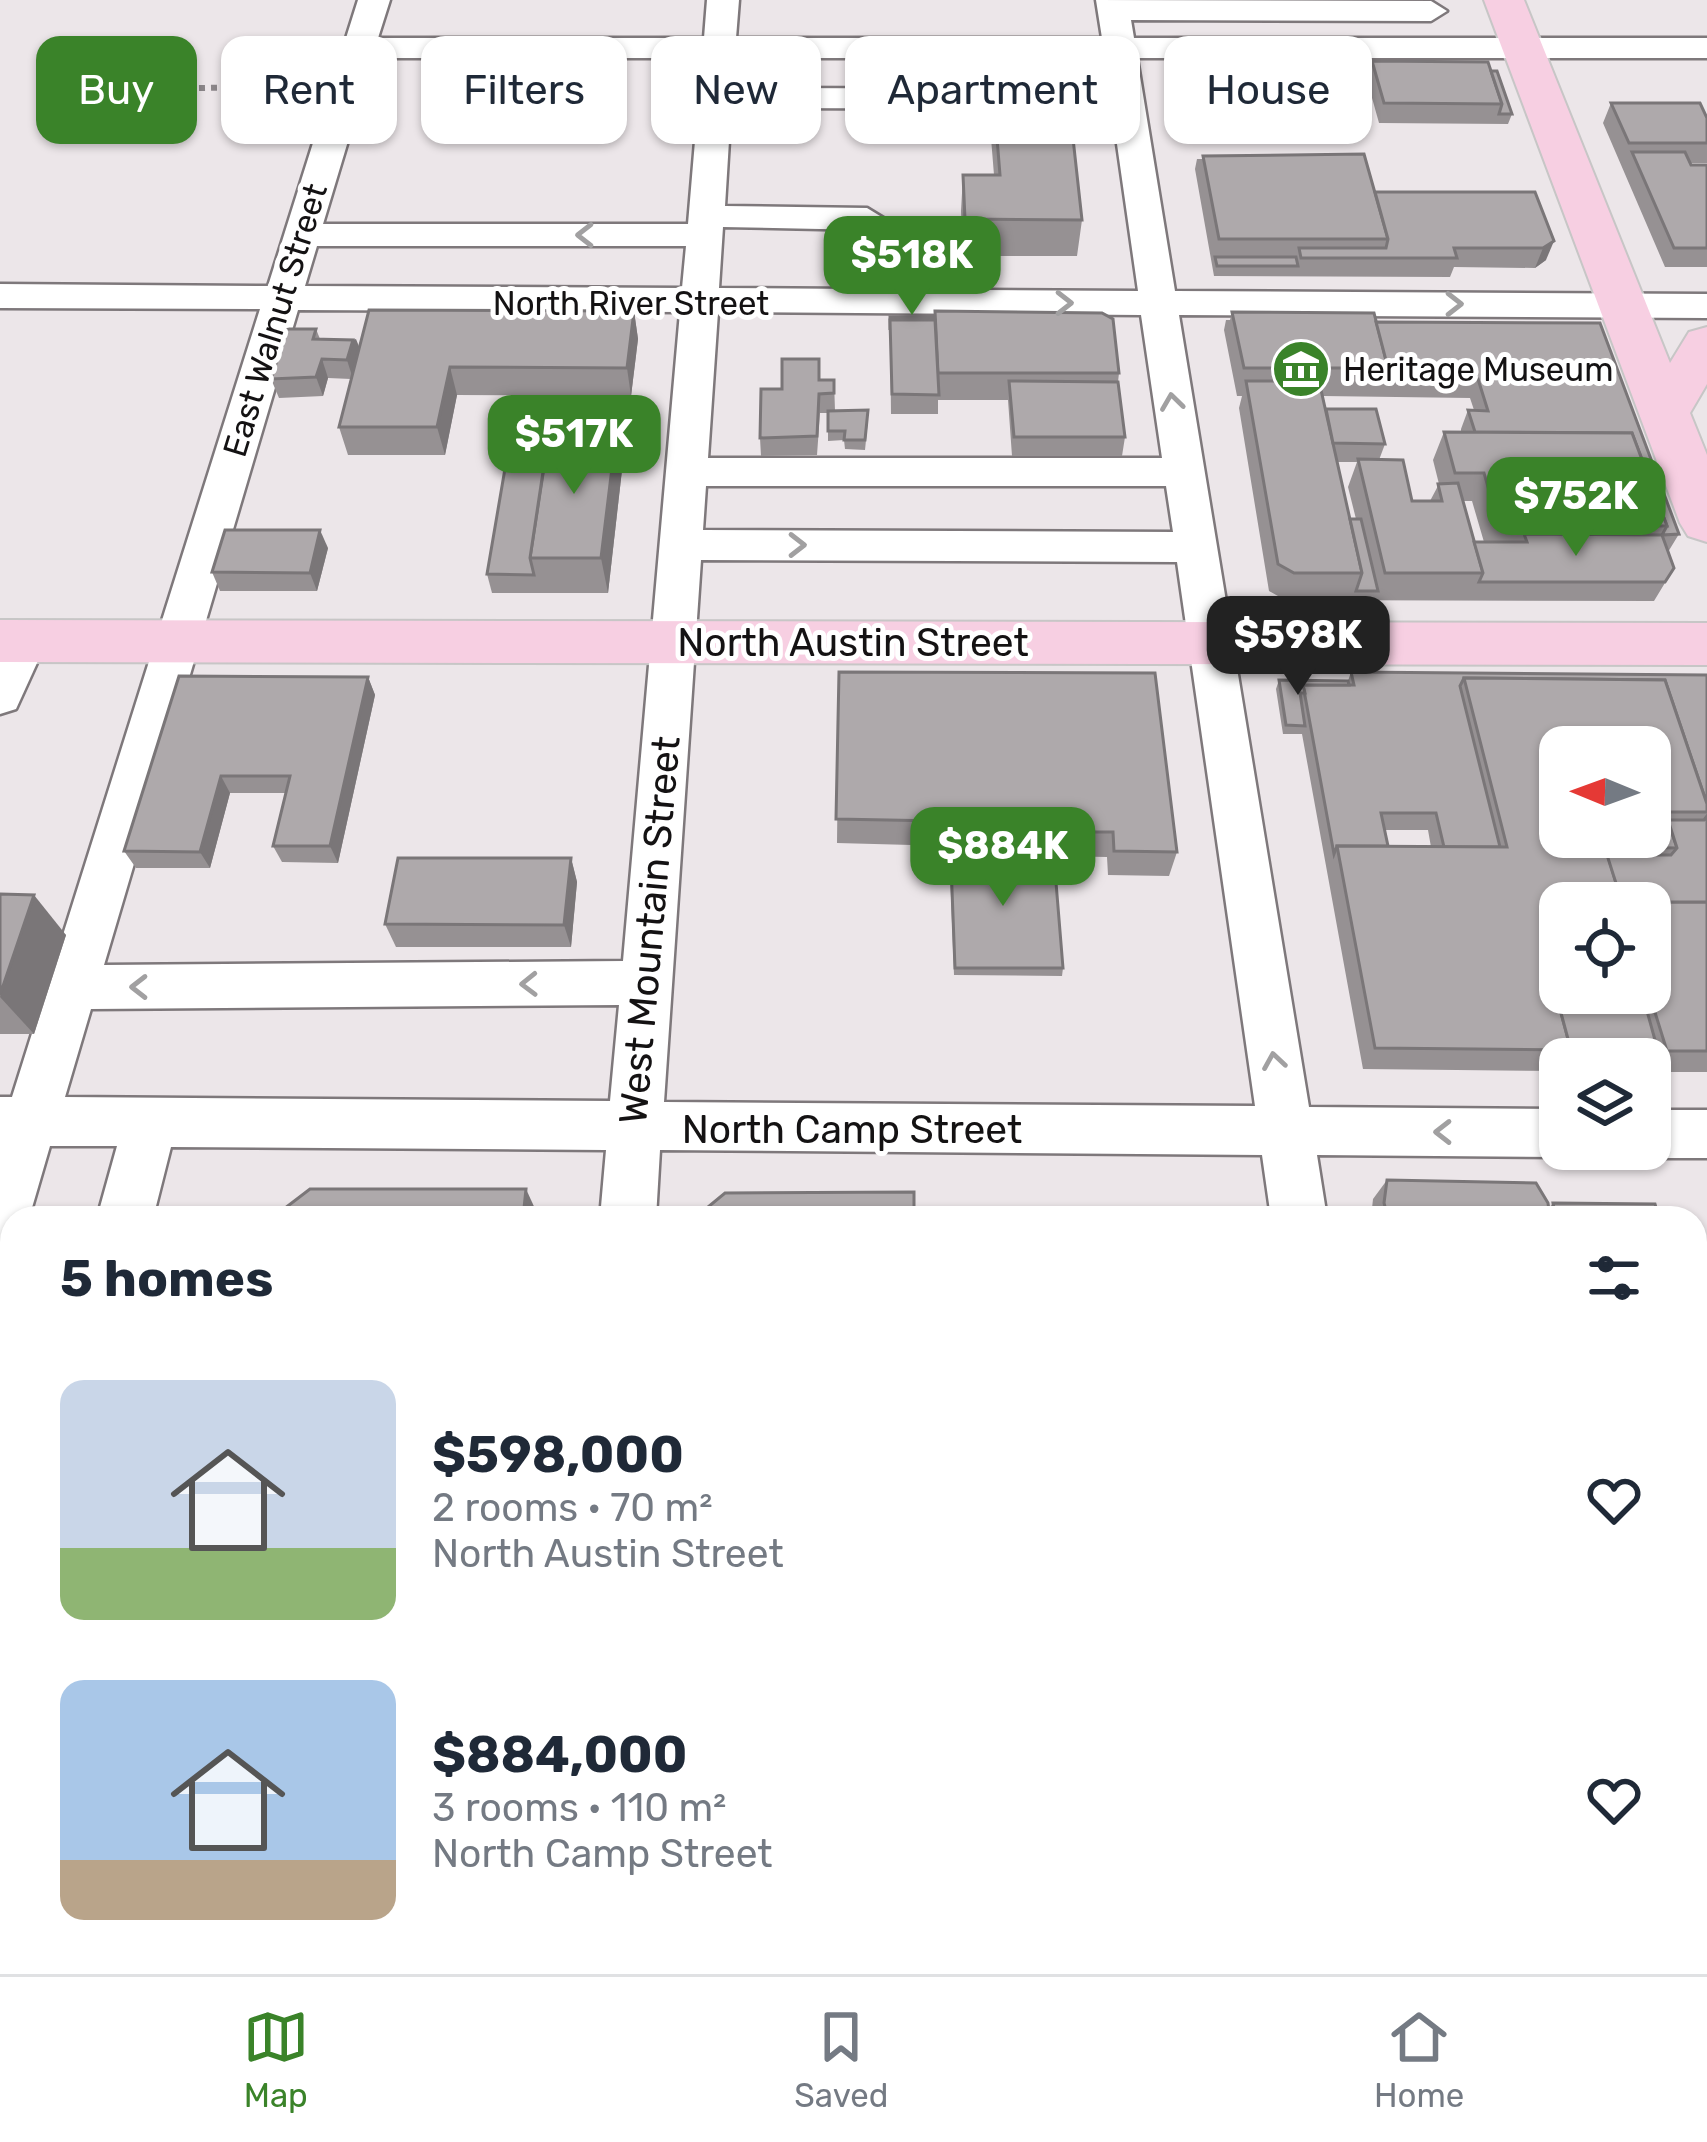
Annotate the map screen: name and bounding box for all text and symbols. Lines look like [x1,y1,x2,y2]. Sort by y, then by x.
chip: Buy [36,36,197,144]
chip: Rent [221,36,397,144]
chip: Filters [421,36,627,144]
chip: New [651,36,821,144]
chip: Apartment [845,36,1140,144]
chip: House [1164,36,1372,144]
street label: East Walnut Street [215,179,335,461]
pin: $518K [828,216,996,318]
one-way arrow [575,222,593,248]
text: $518K [851,232,973,278]
street label: North River Street [493,284,769,323]
one-way arrow [1056,290,1074,316]
one-way arrow [1446,291,1464,317]
museum icon: Heritage Museum [1270,338,1332,400]
place label: Heritage Museum [1343,350,1614,389]
one-way arrow [1160,392,1186,412]
pin: $517K [490,395,658,497]
text: $517K [515,411,633,457]
pin: $752K [1492,457,1660,559]
text: $752K [1514,473,1638,519]
one-way arrow [789,532,807,558]
pin: $598K [1214,596,1382,698]
text: $598K [1234,612,1362,658]
street label: North Austin Street [677,620,1029,666]
north arrow [1539,726,1671,858]
map controls [1539,726,1671,1170]
street label: West Mountain Street [610,734,690,1126]
pin: $884K [919,807,1087,909]
text: $884K [937,823,1069,869]
button: locate [1539,882,1671,1014]
one-way arrow [519,970,538,996]
one-way arrow [129,974,147,1000]
button: layers [1539,1038,1671,1170]
one-way arrow [1262,1051,1288,1071]
street label: North Camp Street [682,1107,1022,1153]
one-way arrow [1433,1120,1452,1146]
icon: filters [1581,1245,1647,1311]
text: 5 homes [60,1248,273,1309]
text: $598,000 [432,1424,684,1485]
icon: home [156,1428,300,1572]
icon: heart [1581,1467,1647,1533]
text: 2 rooms · 70 m² [432,1485,713,1531]
text: North Austin Street [432,1531,784,1577]
text: $884,000 [432,1724,687,1785]
icon: home [156,1728,300,1872]
icon: heart [1581,1767,1647,1833]
text: 3 rooms · 110 m² [432,1785,726,1831]
text: North Camp Street [432,1831,773,1877]
tab: Map [243,2004,309,2115]
tab: Saved [794,2004,888,2115]
tab: Home [1374,2004,1464,2115]

